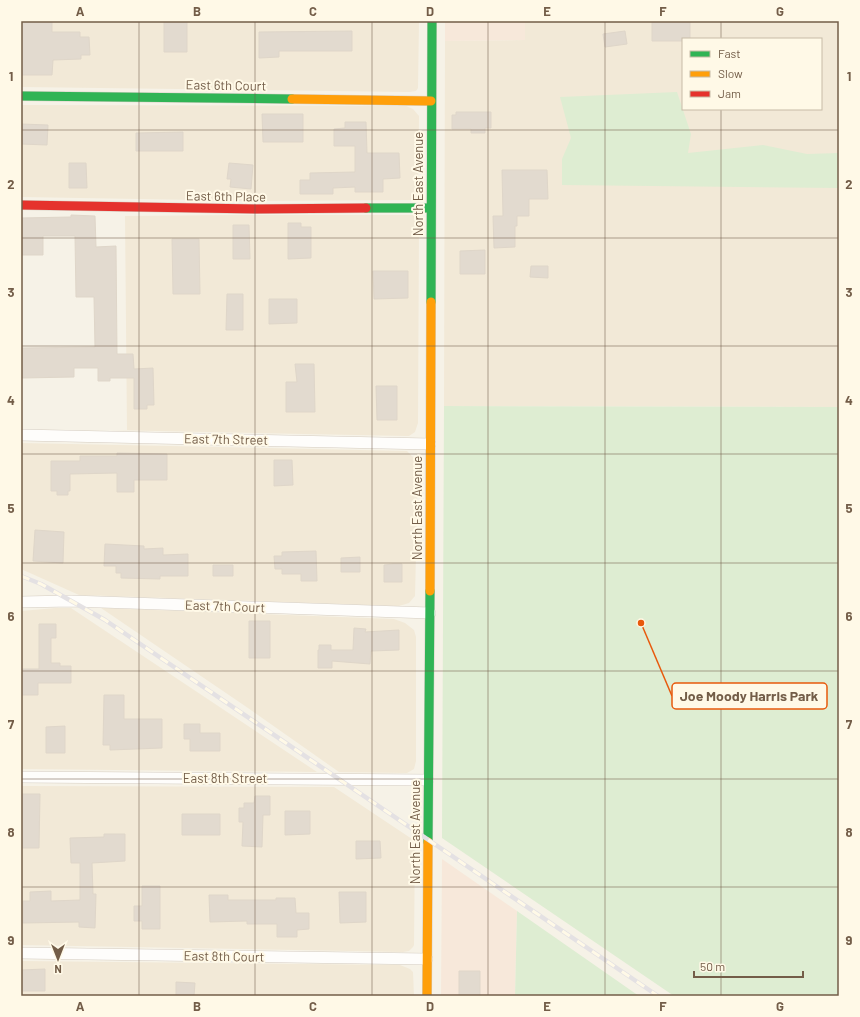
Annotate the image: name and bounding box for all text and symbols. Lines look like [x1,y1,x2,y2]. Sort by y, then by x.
text: A [76,3,85,19]
text: B [193,3,201,19]
text: C [309,3,317,19]
text: D [426,3,434,19]
text: E [543,3,551,19]
text: F [659,3,667,19]
text: G [776,3,784,19]
legend [682,38,822,110]
text: Fast [718,46,741,60]
text: Slow [718,66,743,80]
text: 1 [9,68,13,84]
text: 1 [847,68,851,84]
street label: East 6th Court [186,76,266,94]
text: Jam [718,86,741,100]
street label: North East Avenue [410,132,426,236]
text: 2 [7,176,15,192]
text: 2 [845,176,853,192]
street label: East 6th Place [186,187,266,205]
text: 3 [7,284,15,300]
text: 3 [845,284,853,300]
text: 4 [7,392,15,408]
text: 4 [845,392,853,408]
street label: East 7th Street [184,430,268,448]
street label: North East Avenue [409,456,425,560]
text: 5 [7,500,15,516]
text: 5 [845,500,853,516]
street label: East 7th Court [185,597,265,615]
text: 6 [8,608,15,624]
text: 6 [846,608,853,624]
callout: Joe Moody Harris Park [672,683,827,709]
text: Joe Moody Harris Park [680,687,819,704]
text: 7 [8,716,15,732]
text: 7 [846,716,853,732]
street label: East 8th Street [183,770,267,786]
street label: North East Avenue [407,780,423,884]
text: 8 [7,824,15,840]
text: 8 [845,824,853,840]
text: 9 [8,932,15,948]
text: 9 [846,932,853,948]
north arrow [38,939,78,979]
street label: East 8th Court [183,947,265,965]
scale bar [694,953,803,979]
text: 50 m [700,959,725,973]
text: N [54,963,62,976]
text: A [76,998,85,1014]
text: B [193,998,201,1014]
text: C [309,998,317,1014]
text: D [426,998,434,1014]
text: E [543,998,551,1014]
text: F [659,998,667,1014]
text: G [776,998,784,1014]

